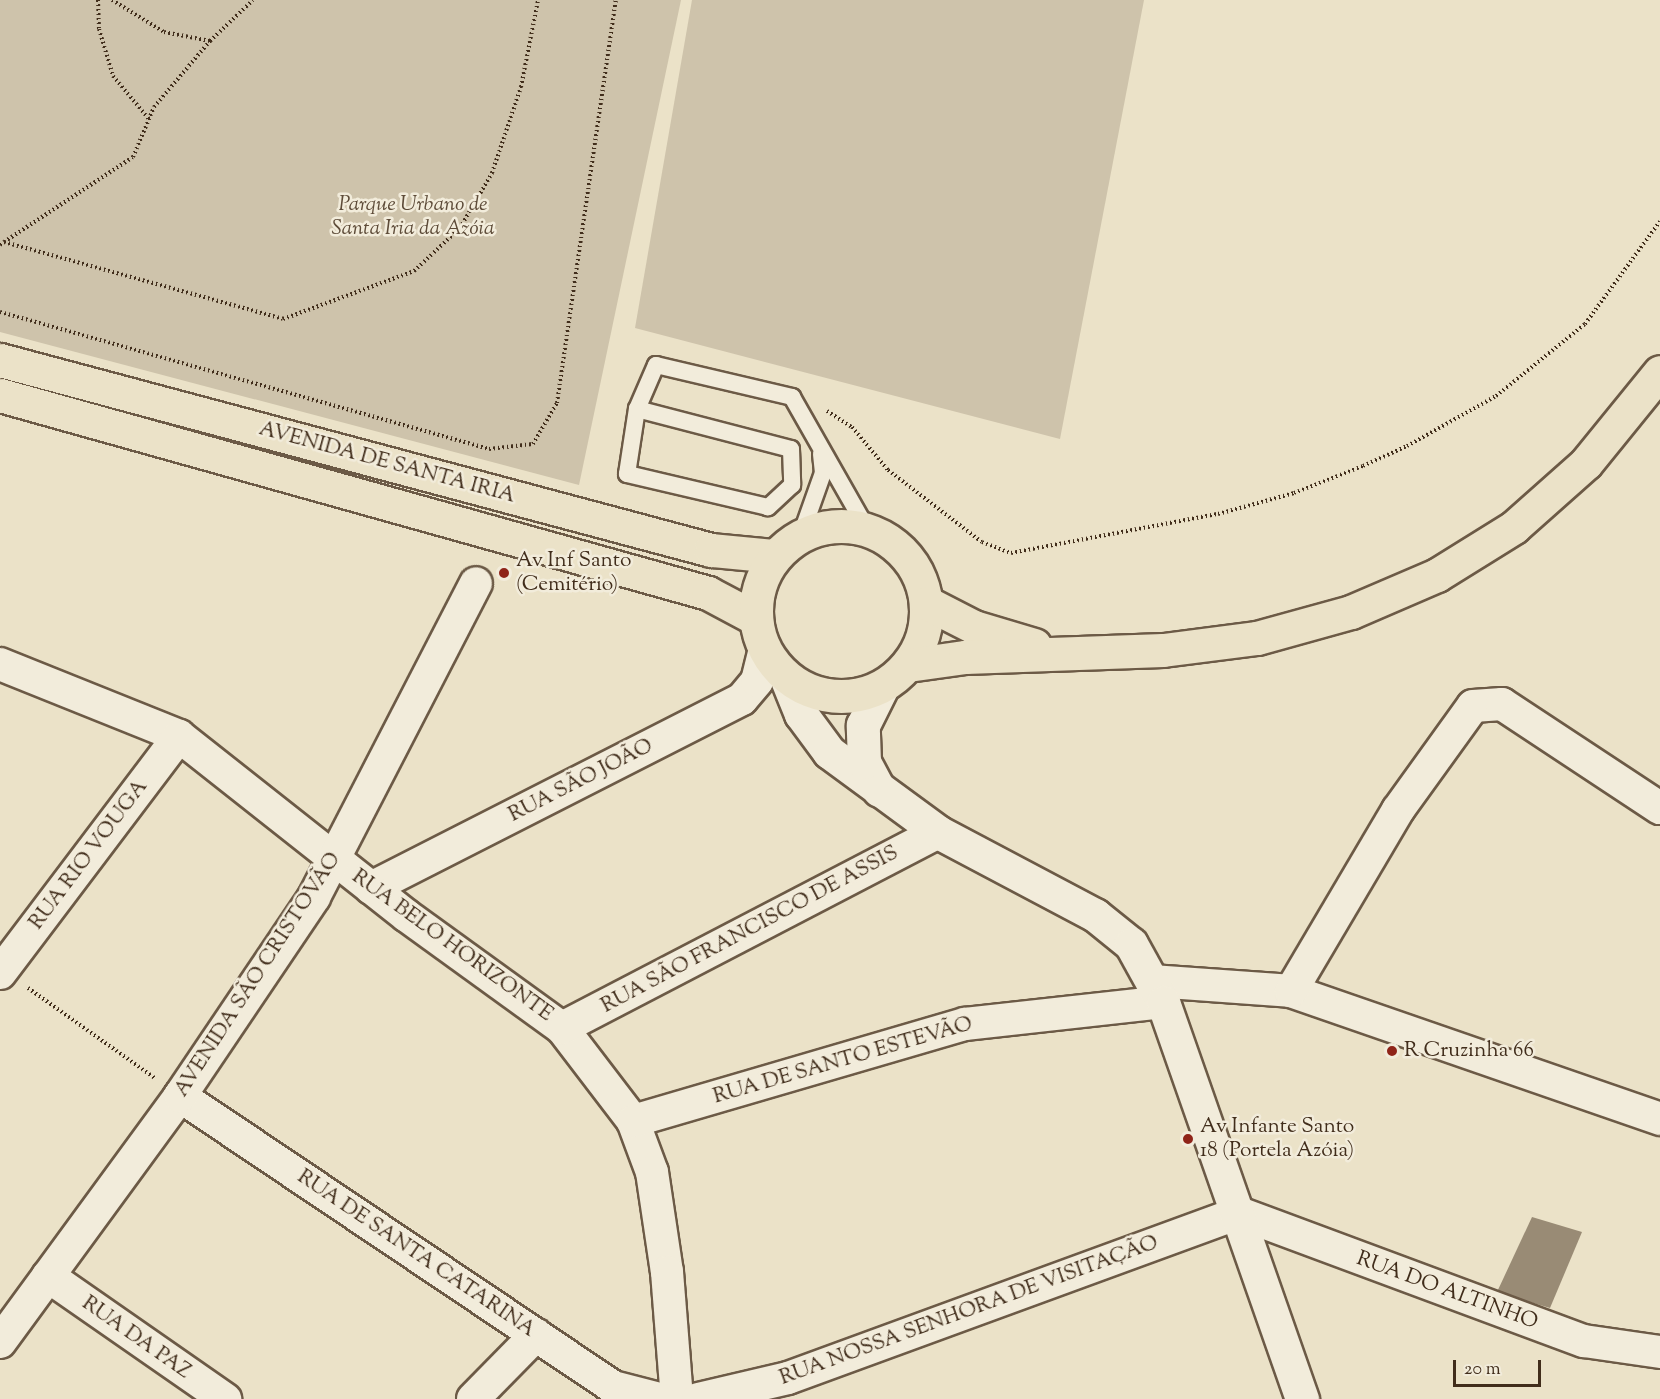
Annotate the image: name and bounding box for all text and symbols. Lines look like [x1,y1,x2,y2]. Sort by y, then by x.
park label: Parque Urbano de Santa Iria da Azóia [331,192,495,242]
street label: AVENIDA DE SANTA IRIA [256,417,518,509]
place label: Av Inf Santo (Cemitério) [516,548,631,598]
marker: Av Inf Santo (Cemitério) [497,566,511,580]
street label: RUA SÃO JOÃO [505,734,657,828]
street label: RUA RIO VOUGA [24,775,154,935]
street label: RUA SÃO FRANCISCO DE ASSIS [597,841,903,1019]
street label: AVENIDA SÃO CRISTOVÃO [169,848,347,1102]
street label: RUA BELO HORIZONTE [347,865,557,1027]
street label: RUA DE SANTO ESTEVÃO [710,1012,976,1110]
place label: R Cruzinha 66 [1404,1038,1534,1064]
marker: R Cruzinha 66 [1385,1044,1399,1058]
place label: Av Infante Santo 18 (Portela Azóia) [1200,1114,1354,1164]
marker: Av Infante Santo 18 (Portela Azóia) [1181,1132,1195,1146]
street label: RUA DE SANTA CATARINA [292,1165,540,1343]
street label: RUA NOSSA SENHORA DE VISITAÇÃO [776,1231,1162,1391]
street label: RUA DO ALTINHO [1353,1246,1541,1336]
street label: RUA DA PAZ [77,1291,195,1385]
scale bar [1456,1348,1544,1386]
text: 20 m [1464,1357,1501,1383]

